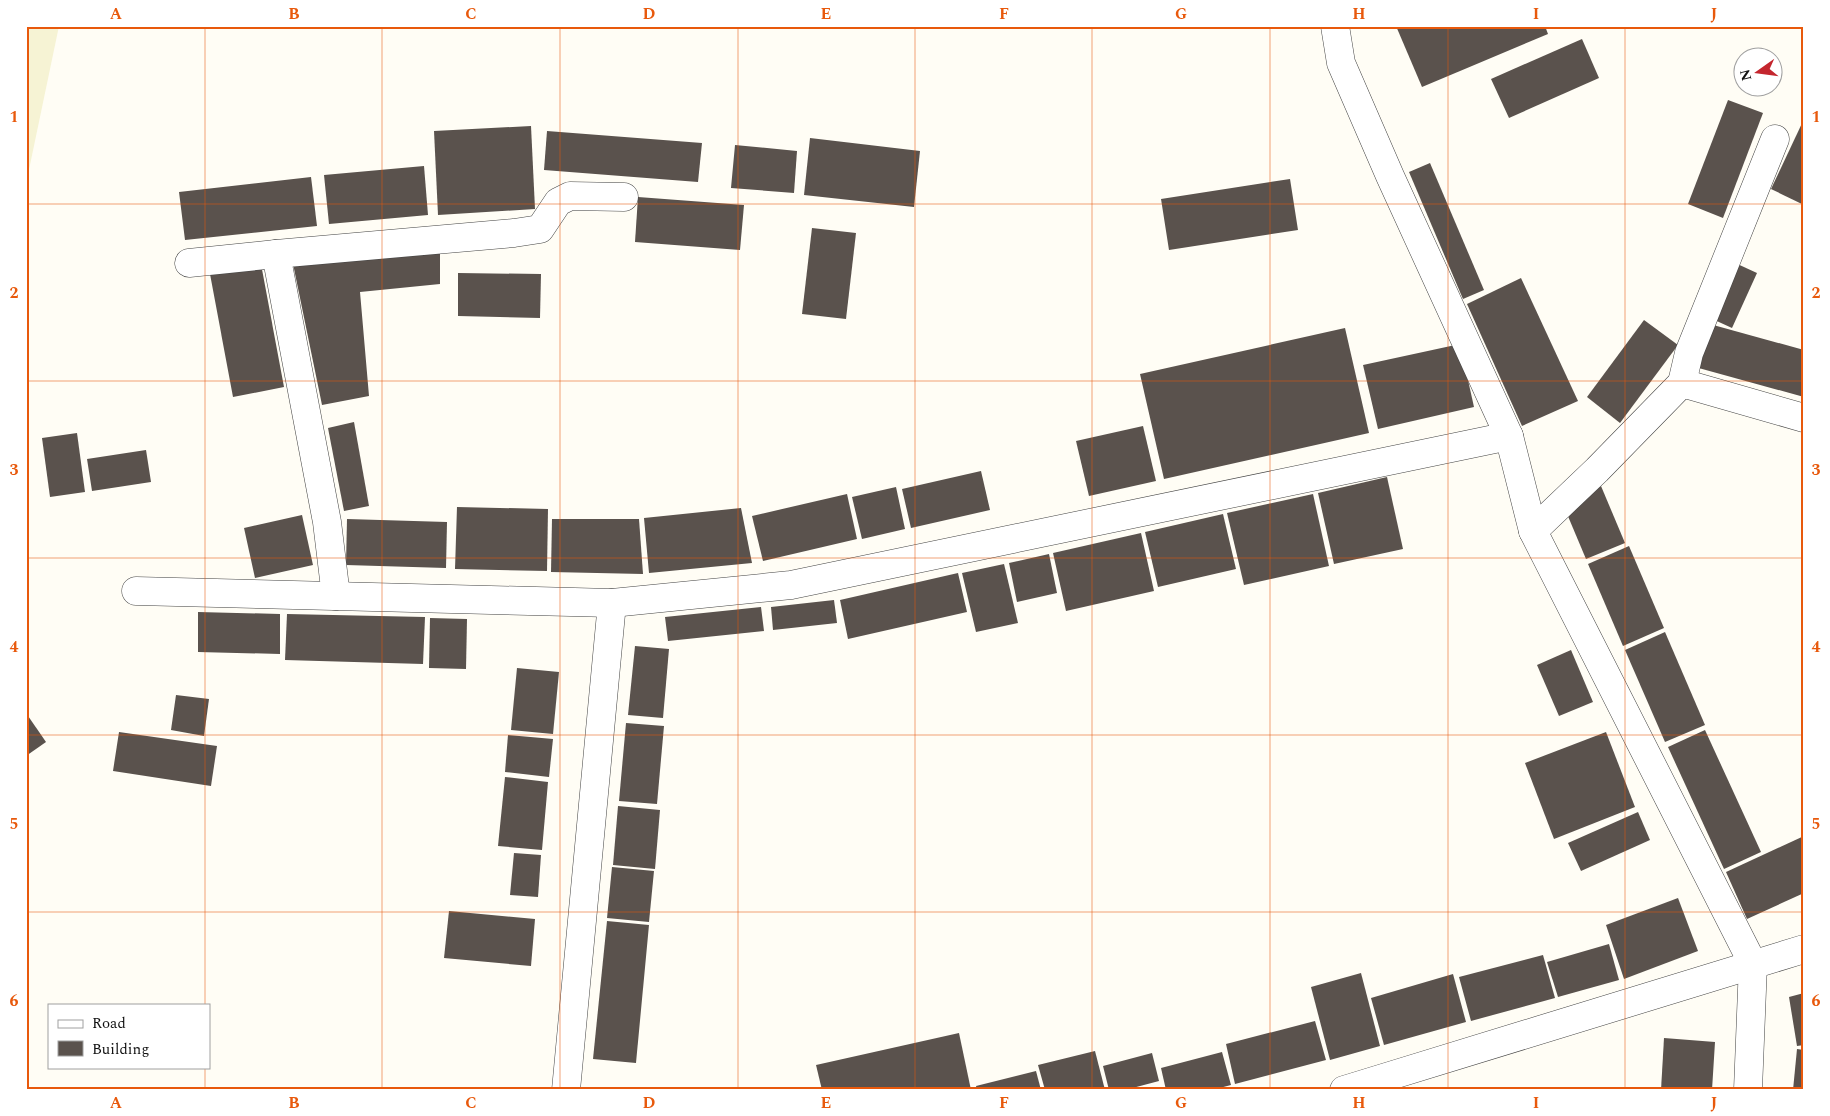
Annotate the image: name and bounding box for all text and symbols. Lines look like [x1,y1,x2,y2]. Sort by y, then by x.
text: A [110,2,123,26]
text: B [288,2,300,26]
text: C [465,2,477,26]
text: D [643,2,656,26]
text: E [821,2,831,26]
text: F [999,2,1009,26]
text: G [1175,2,1187,26]
text: H [1352,2,1366,26]
text: I [1533,2,1539,26]
text: J [1711,2,1718,26]
north arrow [1732,48,1782,98]
text: N [1734,67,1757,83]
text: 1 [10,105,18,129]
text: 1 [1812,105,1820,129]
text: 2 [10,281,19,305]
text: 2 [1812,281,1821,305]
text: 3 [10,458,19,482]
text: 3 [1812,458,1821,482]
text: 4 [10,635,19,659]
text: 4 [1812,635,1821,659]
text: 5 [10,812,18,836]
text: 5 [1812,812,1820,836]
text: 6 [10,989,19,1013]
text: 6 [1812,989,1821,1013]
legend [48,1004,210,1068]
text: Road [92,1012,126,1035]
text: Building [92,1038,149,1061]
text: A [110,1091,123,1115]
text: B [288,1091,300,1115]
text: C [465,1091,477,1115]
text: D [643,1091,656,1115]
text: E [821,1091,831,1115]
text: F [999,1091,1009,1115]
text: G [1175,1091,1187,1115]
text: H [1352,1091,1366,1115]
text: I [1533,1091,1539,1115]
text: J [1711,1091,1718,1115]

